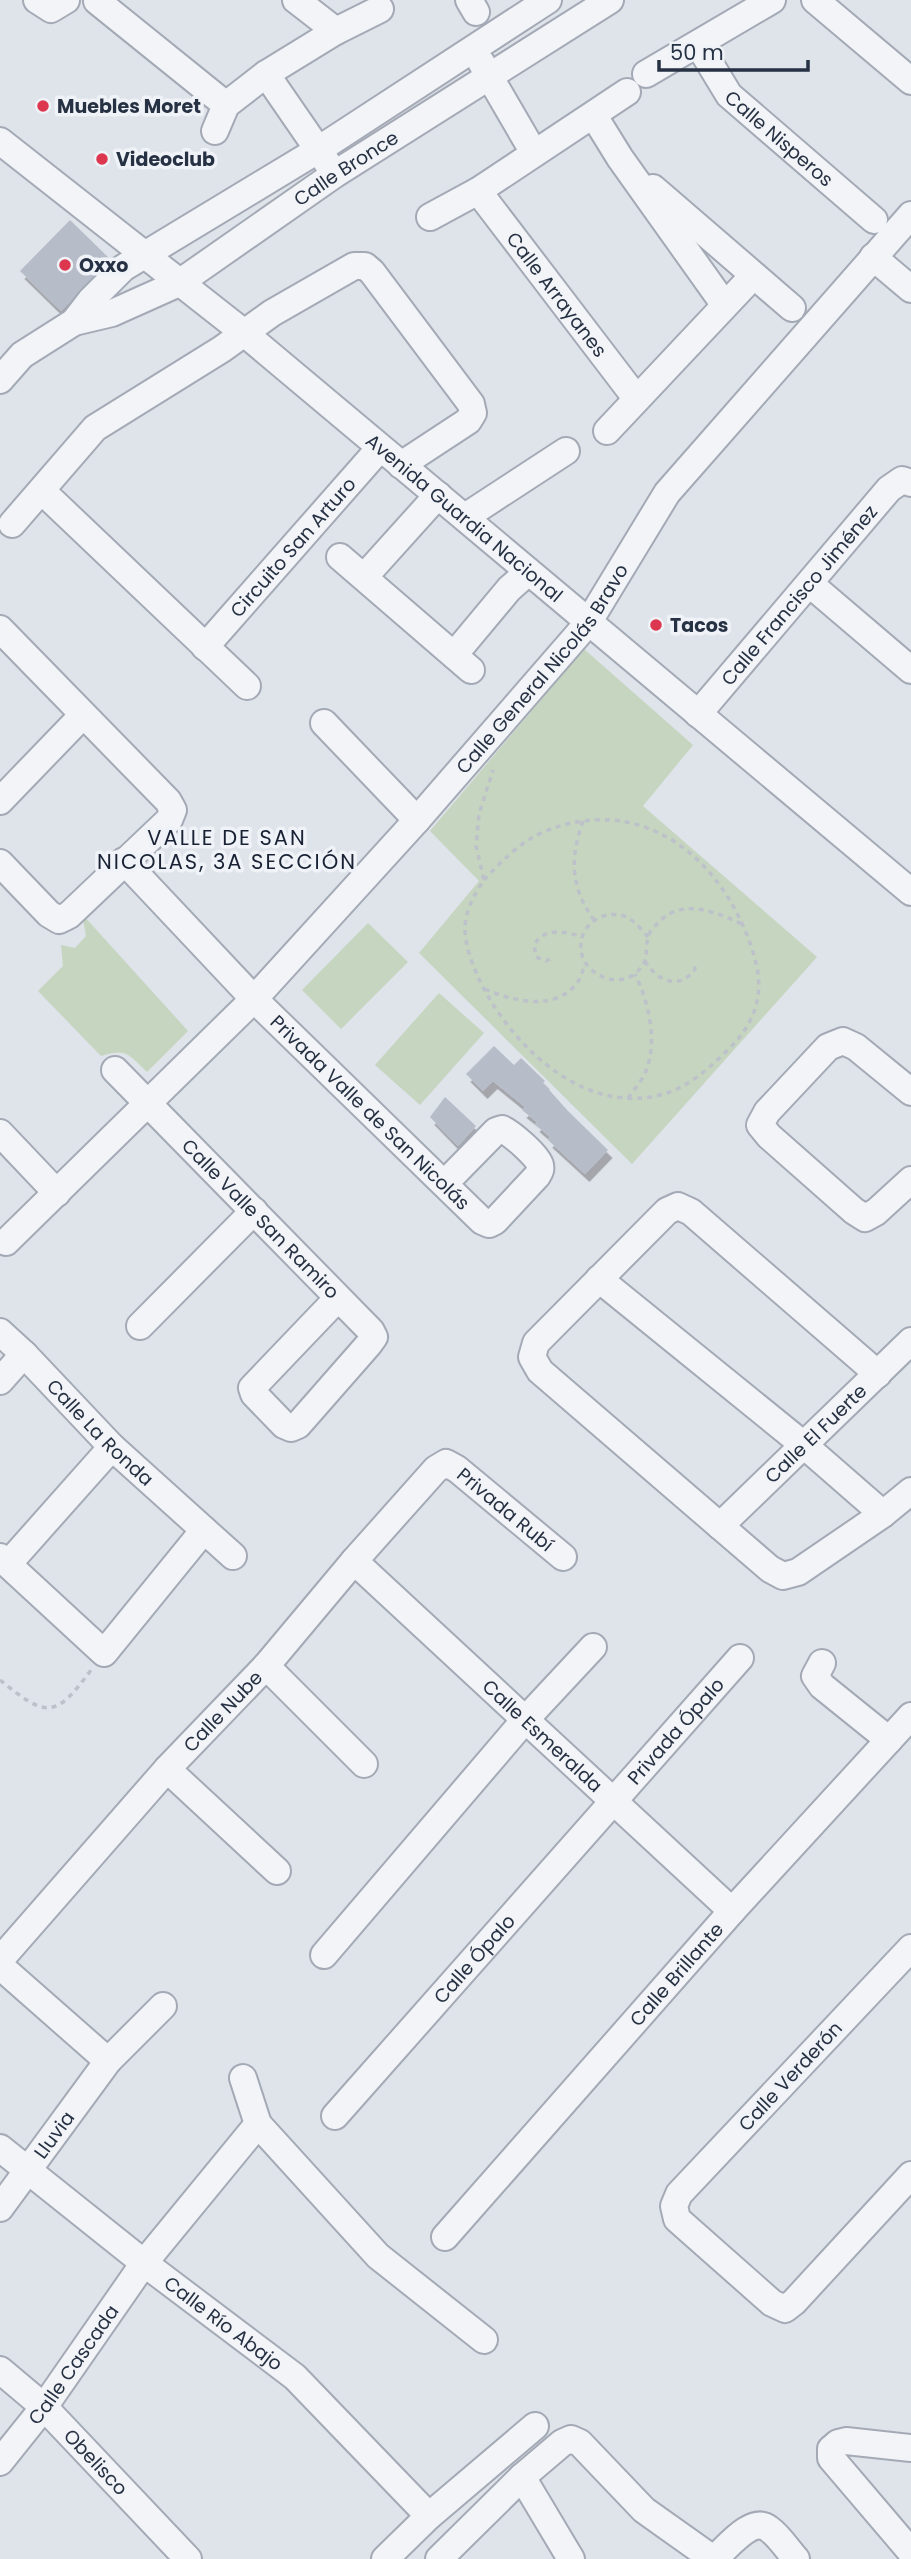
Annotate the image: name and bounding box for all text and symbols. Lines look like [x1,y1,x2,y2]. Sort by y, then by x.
scale bar [659,28,808,72]
text: 50 m [670,38,724,67]
street label: Calle Nisperos [719,84,839,193]
place label: Muebles Moret [57,93,201,120]
marker: Muebles Moret [35,98,51,114]
street label: Calle Bronce [288,124,404,213]
place label: Videoclub [116,146,215,173]
marker: Videoclub [94,151,110,167]
street label: Calle Arrayanes [500,226,613,363]
place label: Oxxo [79,252,128,279]
marker: Oxxo [57,257,73,273]
street label: Avenida Guardia Nacional [360,427,568,609]
street label: Circuito San Arturo [224,471,362,623]
street label: Calle Francisco Jiménez [715,499,884,691]
street label: Calle General Nicolás Bravo [450,559,635,780]
place label: Tacos [670,612,728,639]
marker: Tacos [648,617,664,633]
district label: VALLE DE SAN NICOLAS, 3A SECCIÓN [97,823,357,876]
street label: Privada Valle de San Nicolás [264,1009,476,1216]
street label: Calle Valle San Ramiro [175,1133,345,1305]
street label: Calle La Ronda [40,1373,159,1492]
street label: Calle El Fuerte [759,1378,873,1490]
street label: Privada Rubí [451,1461,560,1558]
street label: Calle Nube [177,1665,269,1758]
street label: Privada Ópalo [621,1672,731,1791]
street label: Calle Esmeralda [476,1673,608,1799]
street label: Calle Ópalo [428,1908,521,2010]
street label: Calle Brillante [623,1917,730,2032]
street label: Calle Verderón [732,2015,848,2137]
street label: Lluvia [28,2105,81,2164]
street label: Calle Río Abajo [158,2270,288,2377]
street label: Calle Cascada [22,2299,125,2431]
street label: Obelisco [57,2423,134,2501]

